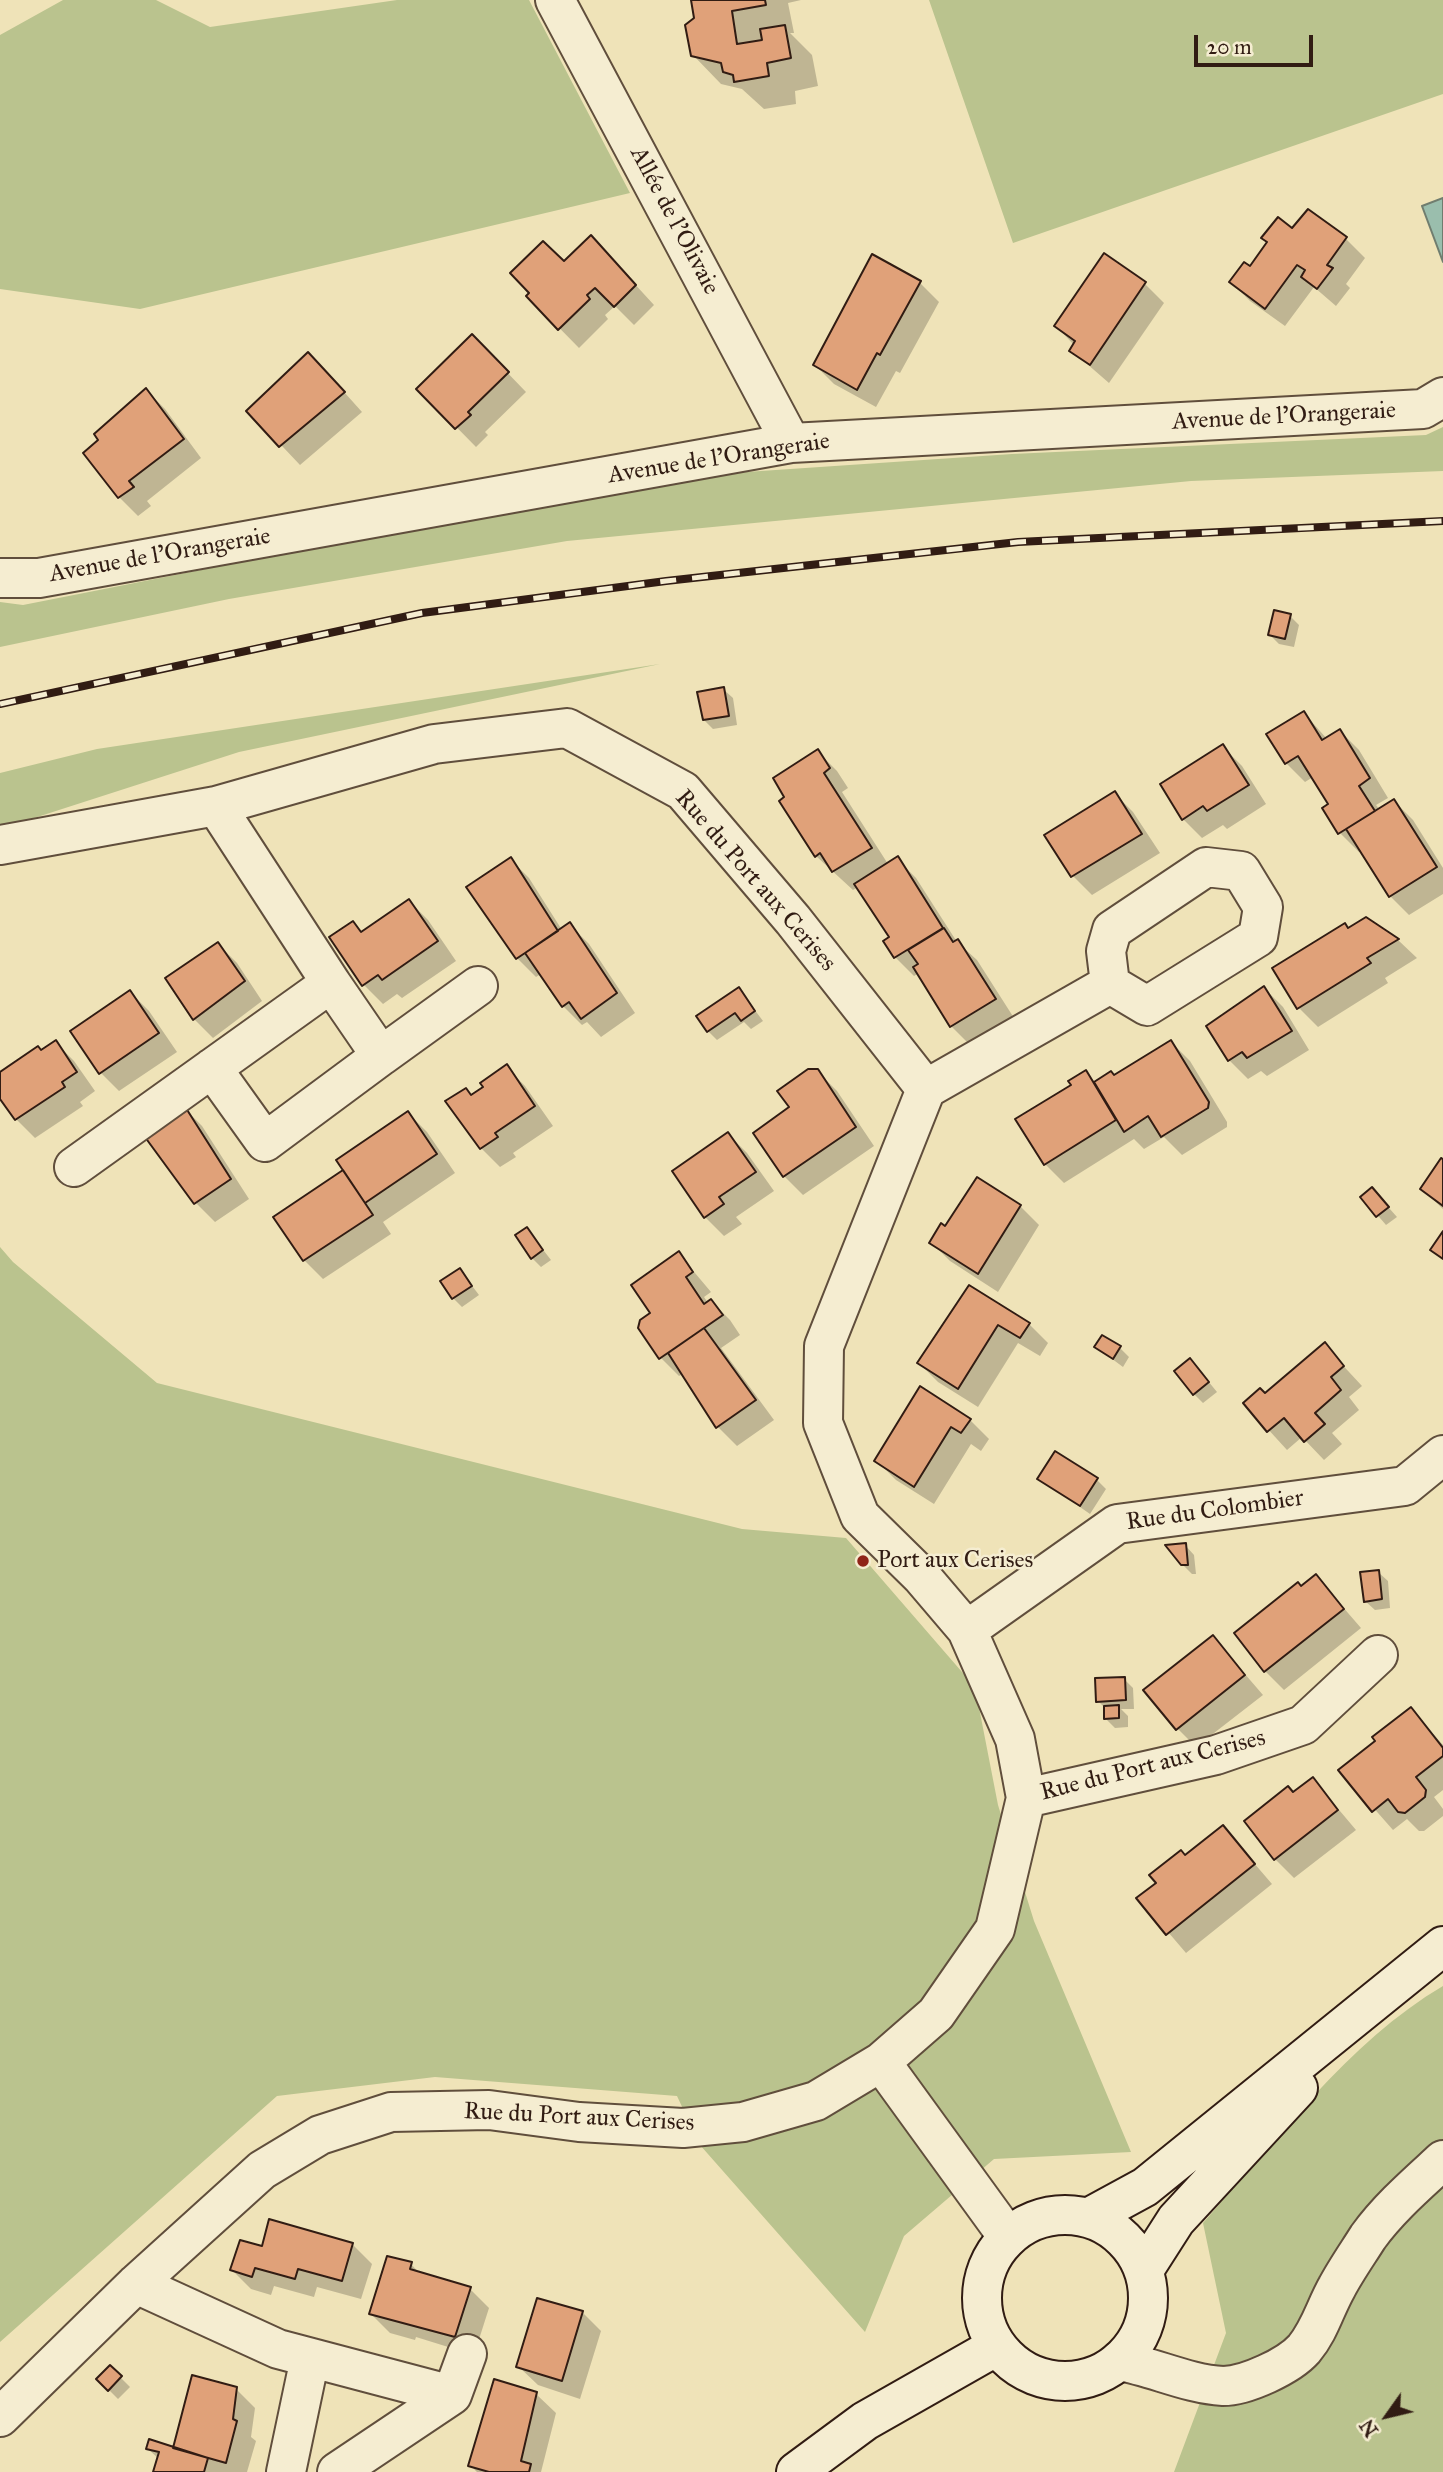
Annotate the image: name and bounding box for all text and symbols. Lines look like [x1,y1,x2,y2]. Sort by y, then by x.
scale bar [1198,21,1317,65]
text: 20 m [1207,34,1252,60]
street label: Allée de l'Olivaie [623,142,725,300]
street label: Avenue de l'Orangeraie [1171,397,1397,437]
street label: Avenue de l'Orangeraie [606,427,832,491]
street label: Avenue de l'Orangeraie [47,522,273,590]
street label: Rue du Port aux Cerises [668,784,842,978]
street label: Rue du Colombier [1124,1484,1306,1538]
place label: Port aux Cerises [877,1547,1033,1575]
marker: Port aux Cerises [855,1553,871,1569]
street label: Rue du Port aux Cerises [1038,1724,1268,1808]
street label: Rue du Port aux Cerises [463,2098,695,2138]
north arrow [1352,2381,1422,2451]
text: N [1355,2415,1383,2441]

